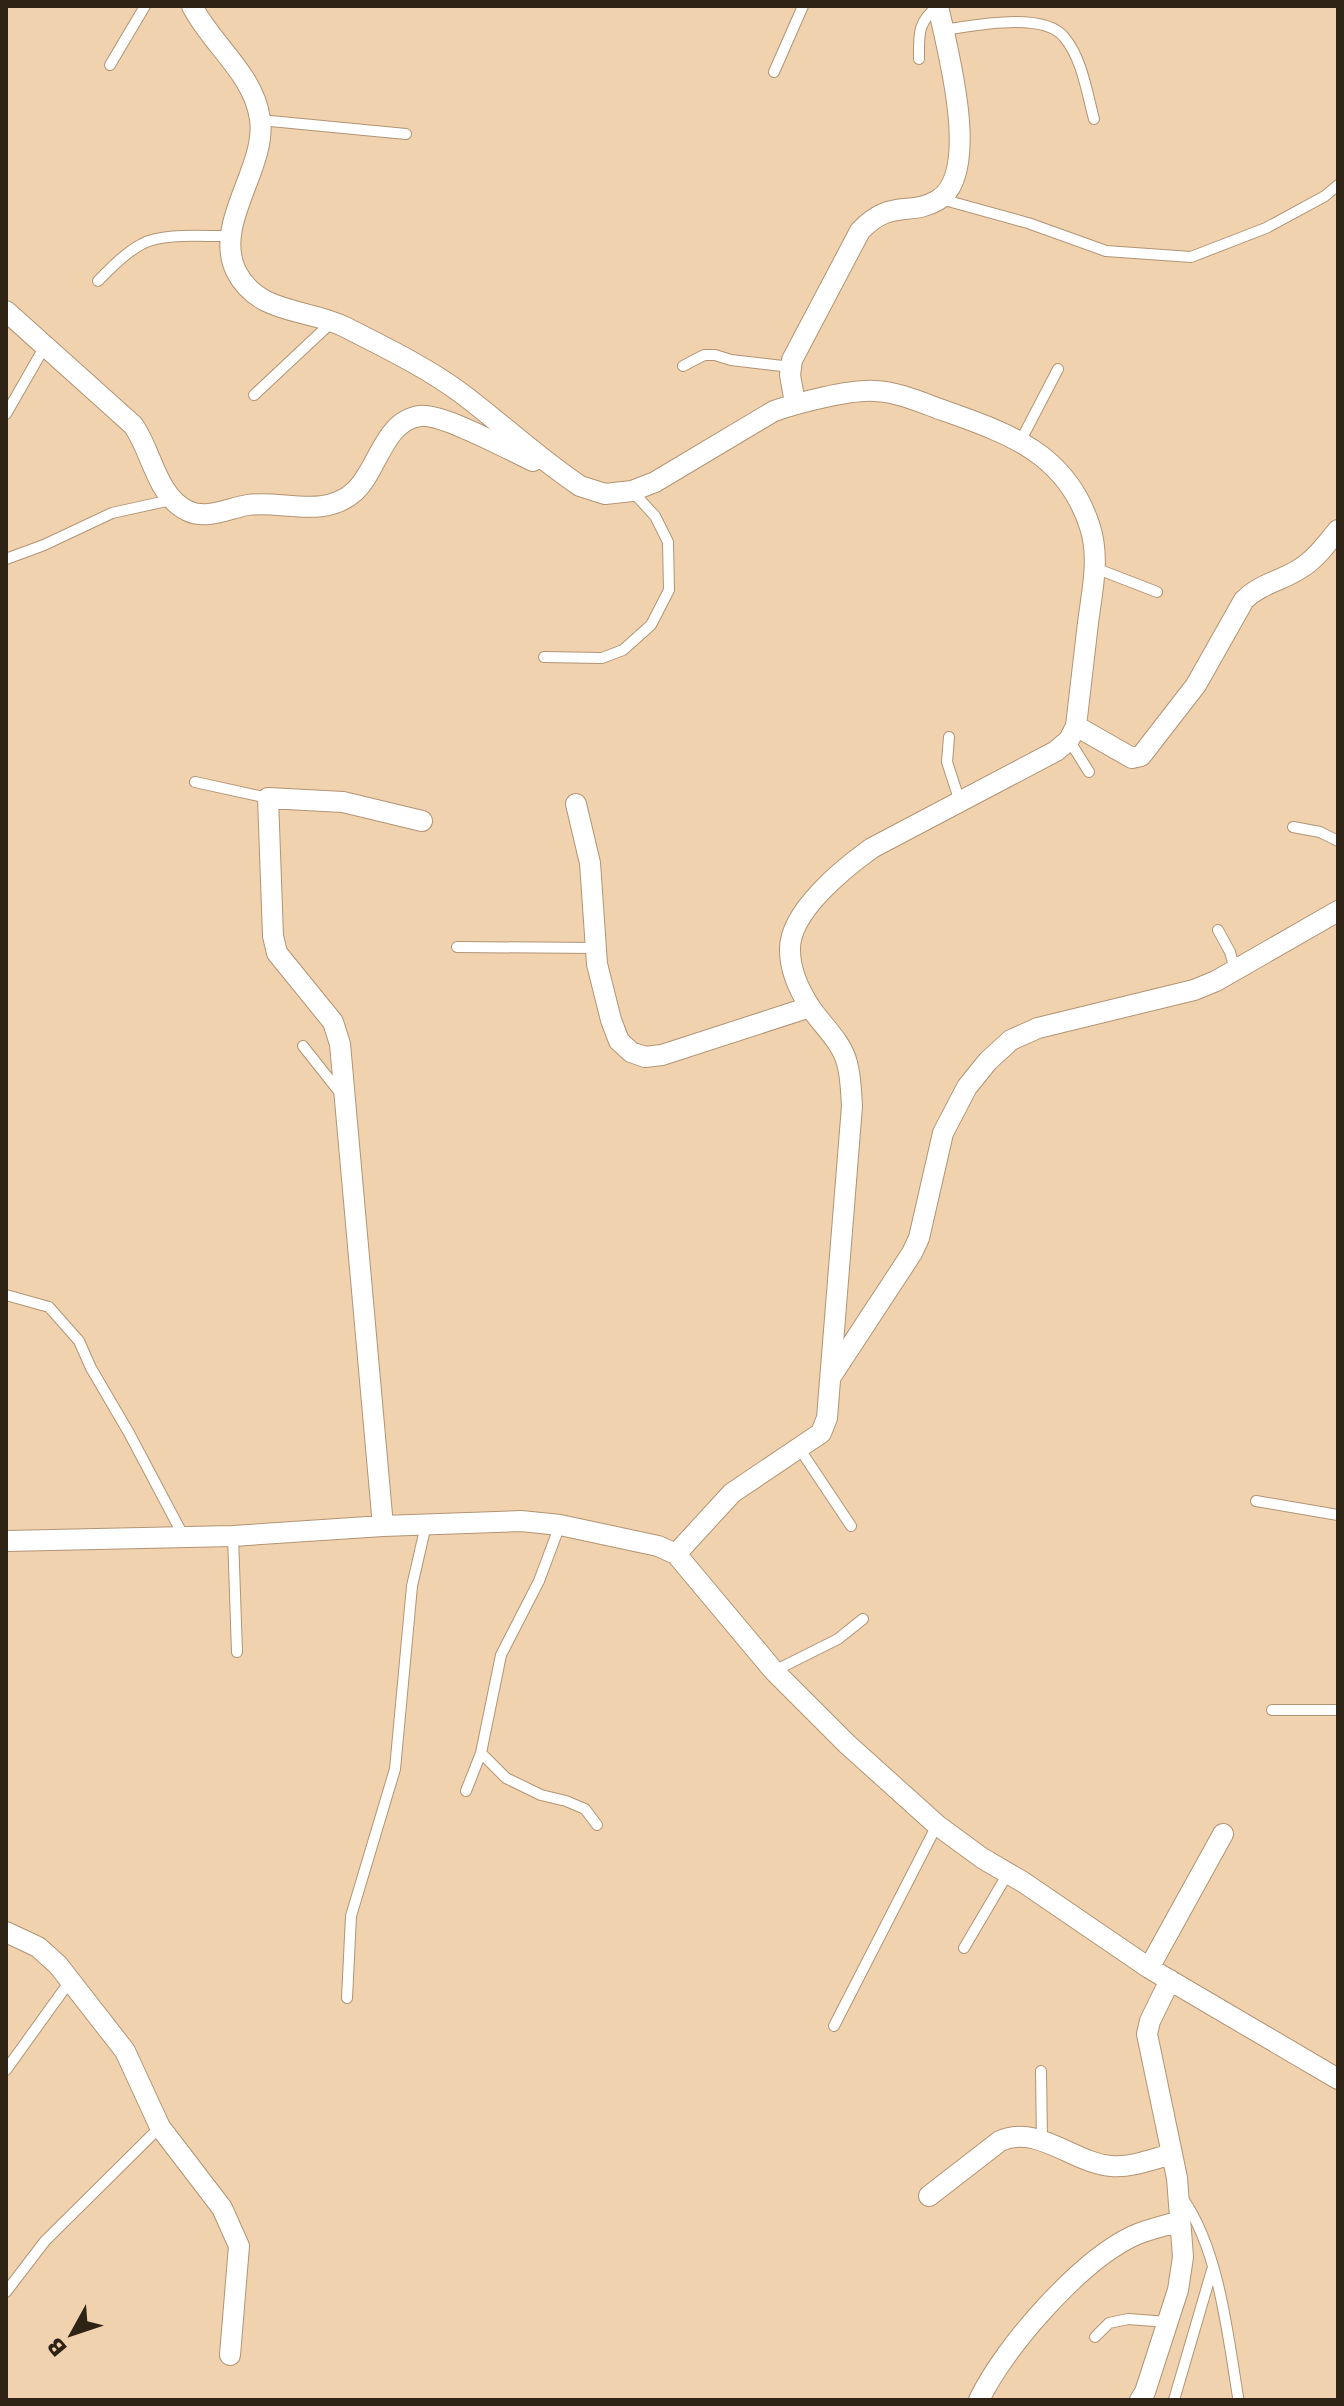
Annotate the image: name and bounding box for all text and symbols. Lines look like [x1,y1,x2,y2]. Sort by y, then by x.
north arrow [32,2294,112,2374]
text: B [42,2332,72,2361]

